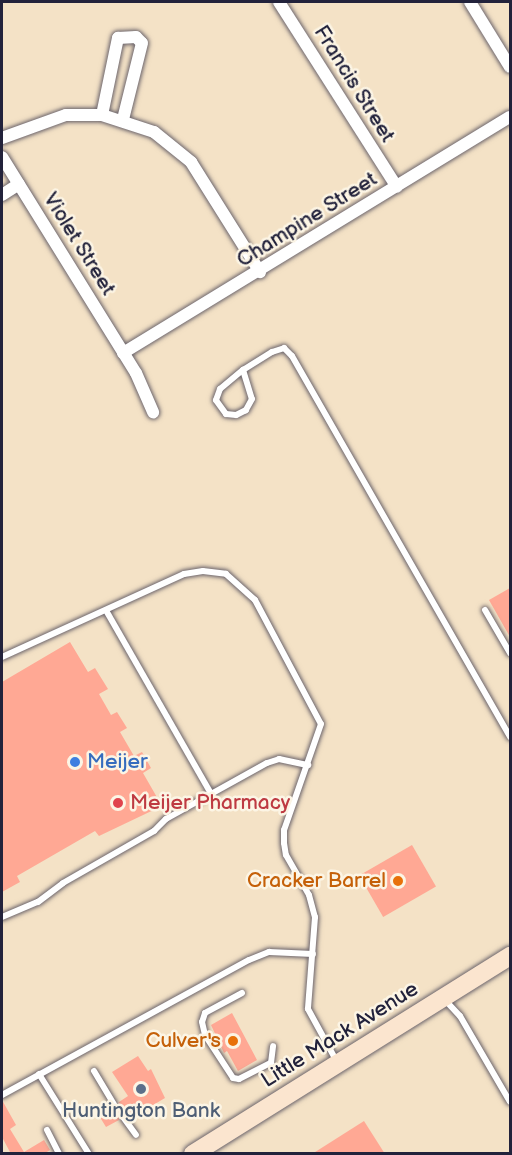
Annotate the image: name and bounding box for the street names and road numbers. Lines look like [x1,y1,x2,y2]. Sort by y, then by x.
street label: Francis Street [308,21,400,147]
street label: Champine Street [232,167,382,273]
street label: Violet Street [37,188,121,300]
street label: Little Mack Avenue [257,977,423,1093]

